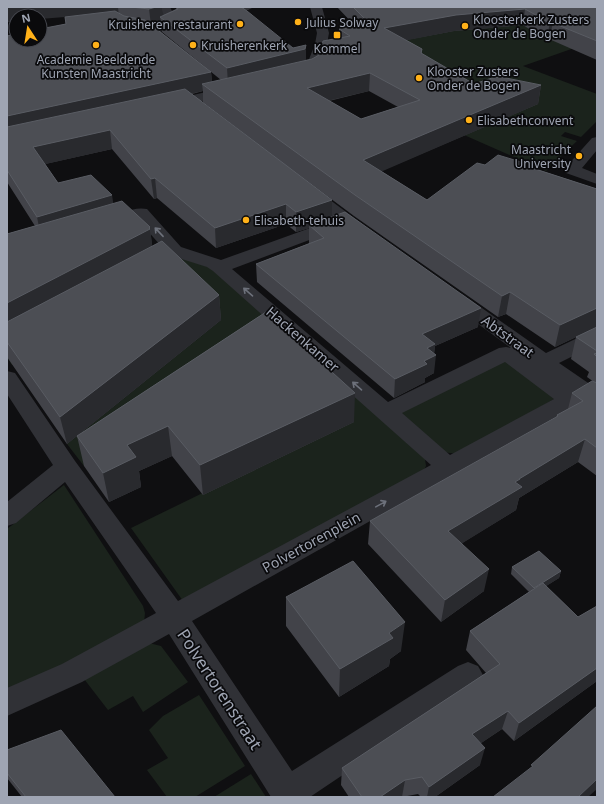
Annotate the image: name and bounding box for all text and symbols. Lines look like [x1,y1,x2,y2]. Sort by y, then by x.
north arrow [8,8,48,48]
text: N [20,9,32,26]
place label: Kloosterkerk Zusters Onder de Bogen [473,11,590,42]
place label: Julius Solway [305,14,379,31]
place label: Kruisheren restaurant [108,16,233,33]
marker: Julius Solway [293,17,303,27]
marker: Kruisheren restaurant [235,19,245,29]
marker: Kloosterkerk Zusters Onder de Bogen [460,21,470,31]
marker: Kommel [332,30,342,40]
place label: Kruisherenkerk [201,37,288,54]
marker: Academie Beeldende Kunsten Maastricht [91,40,101,50]
marker: Kruisherenkerk [188,40,198,50]
place label: Kommel [314,40,361,57]
place label: Academie Beeldende Kunsten Maastricht [37,51,156,82]
place label: Klooster Zusters Onder de Bogen [427,63,520,94]
marker: Klooster Zusters Onder de Bogen [414,73,424,83]
place label: Elisabethconvent [477,112,574,129]
marker: Elisabethconvent [464,115,474,125]
place label: Maastricht University [511,141,572,172]
marker: Maastricht University [574,151,584,161]
place label: Elisabeth-tehuis [254,212,344,229]
marker: Elisabeth-tehuis [241,215,251,225]
one-way arrow [154,227,163,237]
one-way arrow [243,287,253,296]
street label: Hackenkamer [262,302,344,376]
street label: Abtstraat [478,310,538,362]
one-way arrow [351,382,362,391]
one-way arrow [375,499,387,507]
street label: Polvertorenplein [259,507,363,577]
street label: Polvertorenstraat [172,624,268,754]

